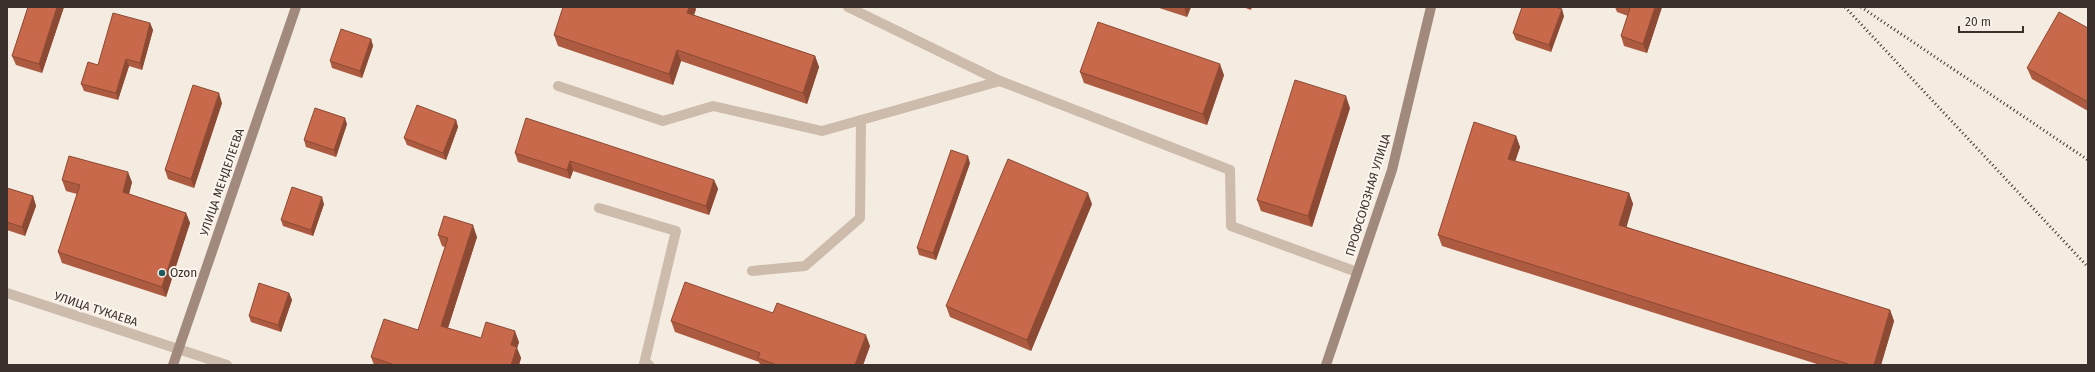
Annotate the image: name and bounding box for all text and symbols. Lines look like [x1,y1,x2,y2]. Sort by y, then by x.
scale bar [1959,8,2023,34]
text: 20 m [1965,15,1991,29]
street label: УЛИЦА МЕНДЕЛЕЕВА [197,126,247,238]
street label: ПРОФСОЮЗНАЯ УЛИЦА [1343,132,1393,258]
place label: Ozon [170,266,197,280]
marker: Ozon [157,268,167,278]
street label: УЛИЦА ТУКАЕВА [52,289,140,329]

